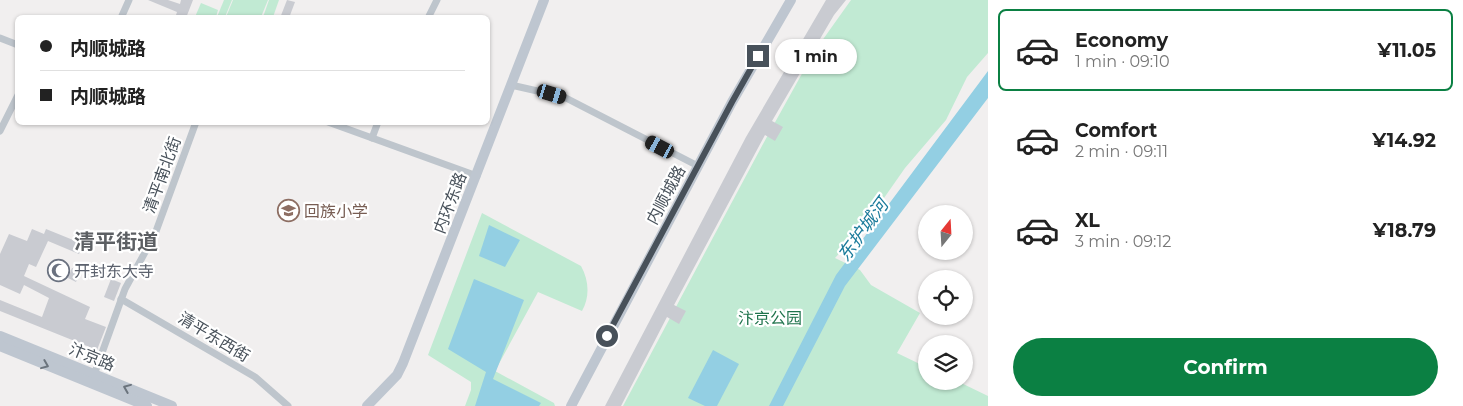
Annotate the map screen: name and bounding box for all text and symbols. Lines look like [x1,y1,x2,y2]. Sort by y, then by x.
icon: car [1015,28,1060,73]
text: Economy [1075,29,1168,52]
text: 内顺城路 [70,37,146,60]
callout: 1 min [776,38,858,74]
text: ¥11.05 [1378,39,1436,62]
route end [747,45,769,67]
text: 1 min [794,47,838,66]
text: 1 min · 09:10 [1075,52,1170,71]
car [535,82,568,106]
text: 内顺城路 [70,85,146,108]
icon: car [1015,118,1060,163]
text: Comfort [1075,119,1157,142]
text: ¥14.92 [1372,129,1436,152]
car [643,133,676,161]
street label: 清平南北街 [139,134,185,216]
text: 2 min · 09:11 [1075,142,1168,161]
street label: 内顺城路 [643,162,689,228]
street label: 内环东路 [430,170,470,236]
water label: 东护城河 [833,192,895,266]
school or university icon: 回族小学 [276,199,300,223]
place label: 回族小学 [304,202,368,221]
north arrow [918,205,972,260]
map controls [918,205,973,390]
icon: car [1015,208,1060,253]
text: XL [1075,209,1100,232]
text: ¥18.79 [1373,219,1436,242]
district label: 清平街道 [74,229,158,254]
text: 3 min · 09:12 [1075,232,1171,251]
mosque icon: 开封东大寺 [46,259,70,283]
place label: 开封东大寺 [74,262,154,281]
button: locate [918,270,973,325]
street label: 清平东西街 [175,308,253,366]
park label: 汴京公园 [738,309,802,328]
route start [596,325,618,347]
button: layers [918,335,973,390]
button: Confirm [1013,338,1438,396]
street label: 汴京路 [66,339,118,375]
one-way arrow [40,358,49,369]
one-way arrow [123,384,132,394]

